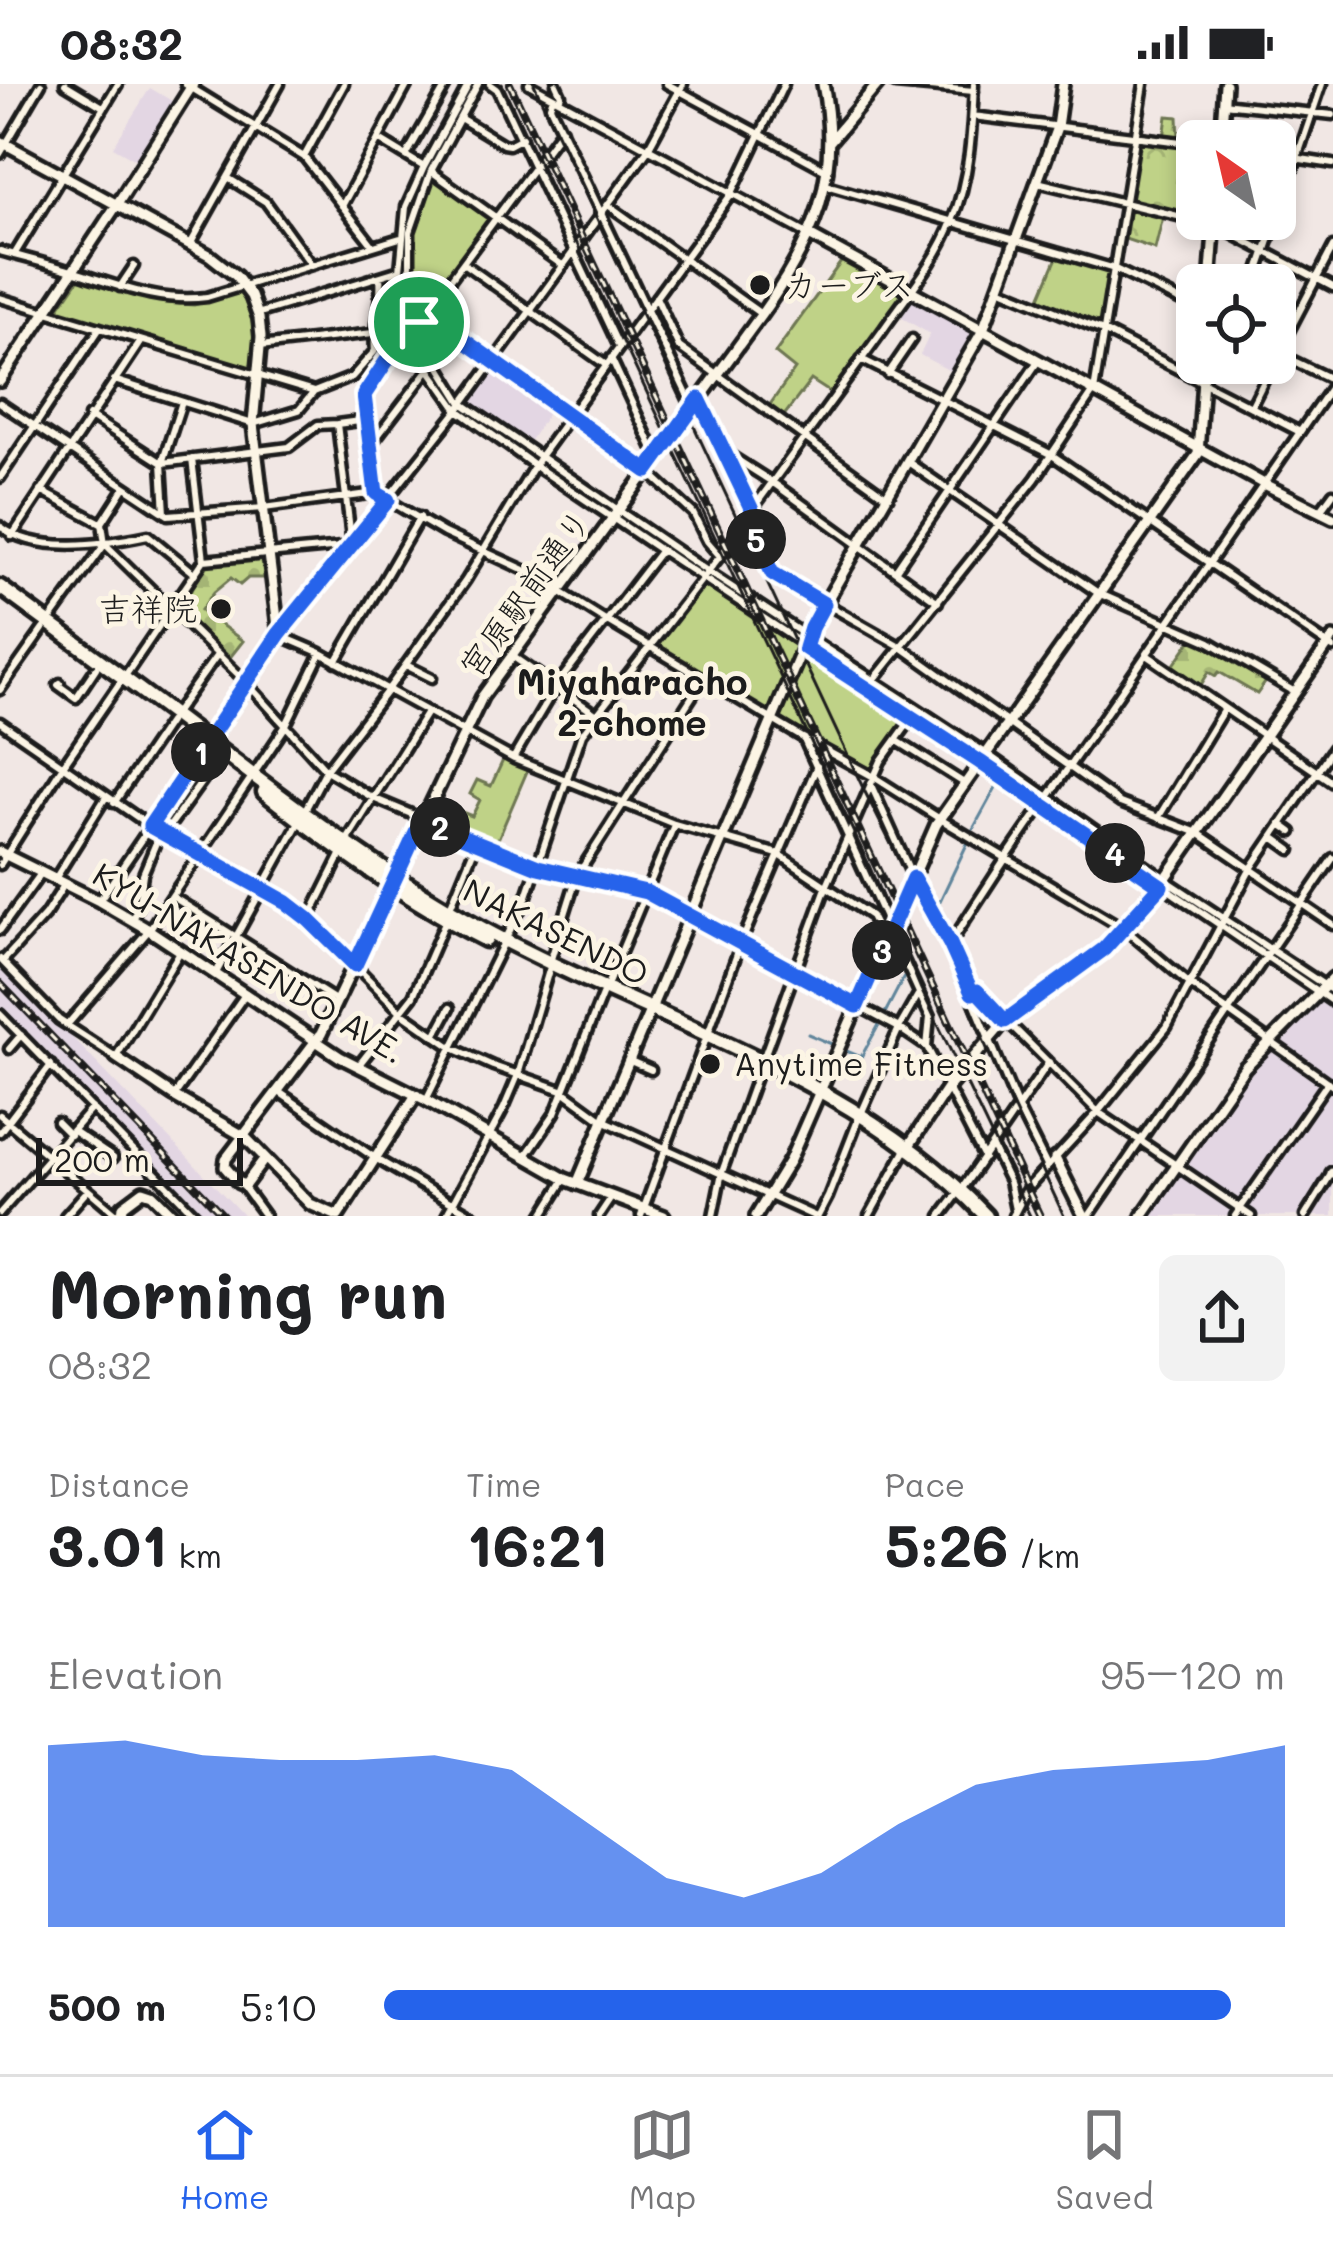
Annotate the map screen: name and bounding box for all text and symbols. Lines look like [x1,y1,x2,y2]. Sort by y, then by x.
text: 08:32 [60,13,183,71]
north arrow [1176,120,1296,240]
map controls [1176,120,1296,384]
place label: カーブス [784,262,914,305]
button: locate [1176,264,1296,384]
pin [368,271,470,373]
marker: カーブス [747,272,773,298]
icon: arrive [386,289,452,355]
street label: 宮原駅前通り [448,499,599,685]
pin: 5 [726,509,786,569]
text: 5 [746,517,766,560]
place label: 吉祥院 [98,586,197,629]
marker: 吉祥院 [208,596,234,622]
district label: Miyaharacho 2-chome [516,657,748,745]
pin: 1 [171,722,231,782]
text: 1 [194,730,208,773]
pin: 2 [410,797,470,857]
text: 2 [431,805,449,848]
pin: 4 [1085,823,1145,883]
text: 4 [1105,831,1125,874]
street label: KYU-NAKASENDO AVE. [86,851,414,1072]
street label: NAKASENDO [457,867,656,994]
pin: 3 [852,920,912,980]
text: 3 [872,928,892,971]
place label: Anytime Fitness [734,1041,988,1085]
marker: Anytime Fitness [697,1051,723,1077]
scale bar [36,1132,243,1185]
text: 200 m [54,1137,150,1180]
text: Morning run [48,1250,447,1336]
button: share [1159,1255,1285,1381]
text: 08:32 [48,1338,152,1389]
text: Distance [48,1462,190,1505]
text: Time [466,1462,542,1505]
text: Pace [885,1462,965,1505]
text: 3.01 [48,1505,168,1583]
text: 16:21 [466,1505,608,1583]
text: 5:26 [885,1505,1009,1583]
text: km [168,1533,222,1576]
text: /km [1009,1533,1080,1576]
text: Elevation [48,1648,223,1699]
text: 95–120 m [1100,1648,1285,1699]
text: 500 m [48,1980,166,2031]
text: 5:10 [240,1980,316,2031]
tab: Home [180,2102,269,2217]
tab: Map [629,2102,696,2217]
tab: Saved [1055,2102,1153,2217]

